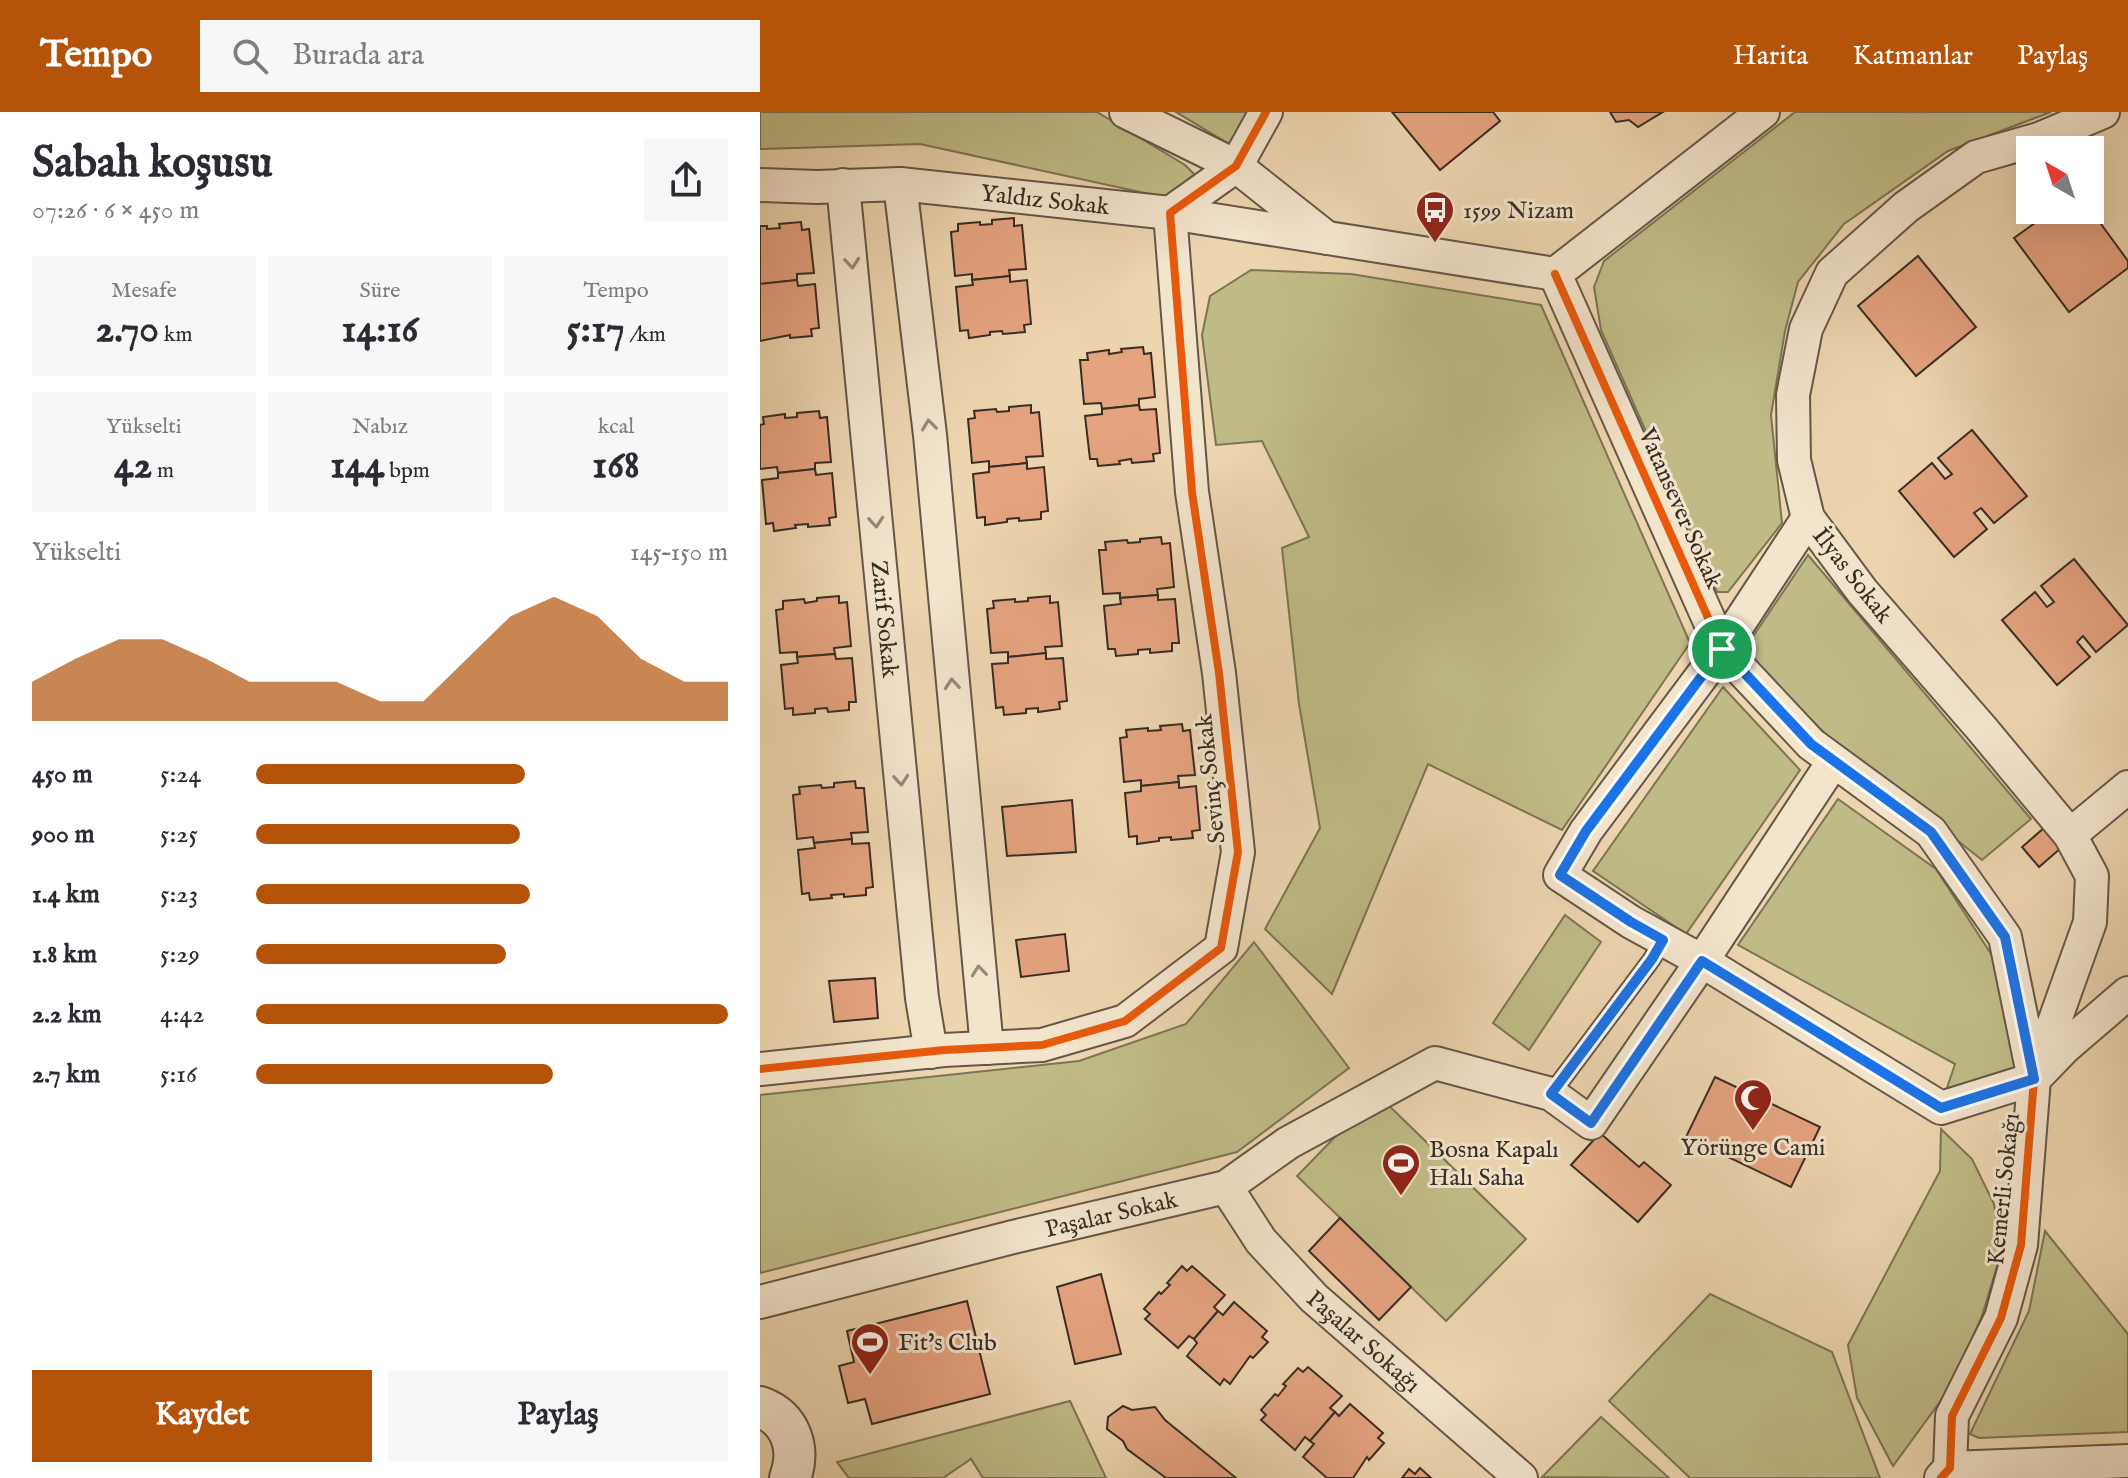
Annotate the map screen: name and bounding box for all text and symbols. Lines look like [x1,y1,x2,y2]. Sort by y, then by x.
search box [200,20,760,92]
text: Tempo [40,32,152,80]
icon: search [228,34,272,78]
text: Burada ara [292,37,424,75]
text: Harita [1733,39,1808,74]
text: Katmanlar [1852,39,1973,74]
text: Paylaş [2017,39,2088,74]
text: Sabah koşusu [32,136,273,192]
north arrow [2016,136,2104,224]
map controls [2016,136,2104,224]
button: share [644,138,728,222]
street label: Yaldız Sokak [979,179,1111,223]
bus stop icon: 1599 Nizam [1414,189,1456,244]
text: 07:26 · 6 × 450 m [32,194,199,227]
place label: 1599 Nizam [1463,196,1574,227]
one-way arrow [843,257,860,270]
text: Mesafe [111,277,177,305]
text: Süre [360,277,400,305]
text: Tempo [584,277,649,305]
text: 2.70 [95,305,159,356]
text: 14:16 [342,305,418,356]
text: 5:17 [566,305,625,356]
text: km [159,321,193,349]
text: /km [625,321,666,349]
text: Yükselti [106,413,182,441]
text: Nabız [352,413,408,441]
text: kcal [598,413,634,441]
one-way arrow [920,418,937,431]
street label: Vatansever Sokak [1630,423,1729,594]
text: 42 [114,441,152,492]
text: 144 [330,441,384,492]
text: 168 [592,441,640,492]
text: m [152,457,174,485]
text: bpm [384,457,430,485]
one-way arrow [868,516,885,529]
street label: İlyas Sokak [1805,522,1899,630]
text: Yükselti [32,536,121,569]
text: 145–150 m [630,536,728,569]
street label: Zarif Sokak [863,559,905,679]
pin [1688,615,1756,683]
icon: arrive [1700,627,1744,671]
one-way arrow [944,677,961,690]
street label: Sevinç Sokak [1189,712,1234,845]
text: 450 m [32,758,93,791]
text: 5:24 [160,758,201,791]
one-way arrow [892,774,909,787]
text: 900 m [32,818,95,851]
text: 5:25 [160,818,198,851]
text: 1.4 km [32,878,100,911]
text: 5:23 [160,878,198,911]
text: 1.8 km [32,938,97,971]
text: 5:29 [160,938,200,971]
one-way arrow [970,964,987,977]
text: 2.2 km [32,998,102,1031]
text: 4:42 [160,998,205,1031]
text: 2.7 km [32,1058,100,1091]
text: 5:16 [160,1058,197,1091]
mosque icon: Yörünge Cami [1732,1077,1774,1132]
street label: Kemerli Sokağı [1981,1112,2028,1267]
place label: Yörünge Cami [1681,1133,1825,1164]
place label: Bosna Kapalı Halı Saha [1429,1135,1559,1194]
sports icon: Bosna Kapalı Halı Saha [1380,1142,1422,1197]
street label: Paşalar Sokak [1042,1185,1181,1246]
street label: Paşalar Sokağı [1299,1284,1426,1401]
sports icon: Fit's Club [849,1321,891,1376]
place label: Fit's Club [898,1328,997,1359]
button: Kaydet [32,1370,372,1462]
button: Paylaş [388,1370,728,1462]

